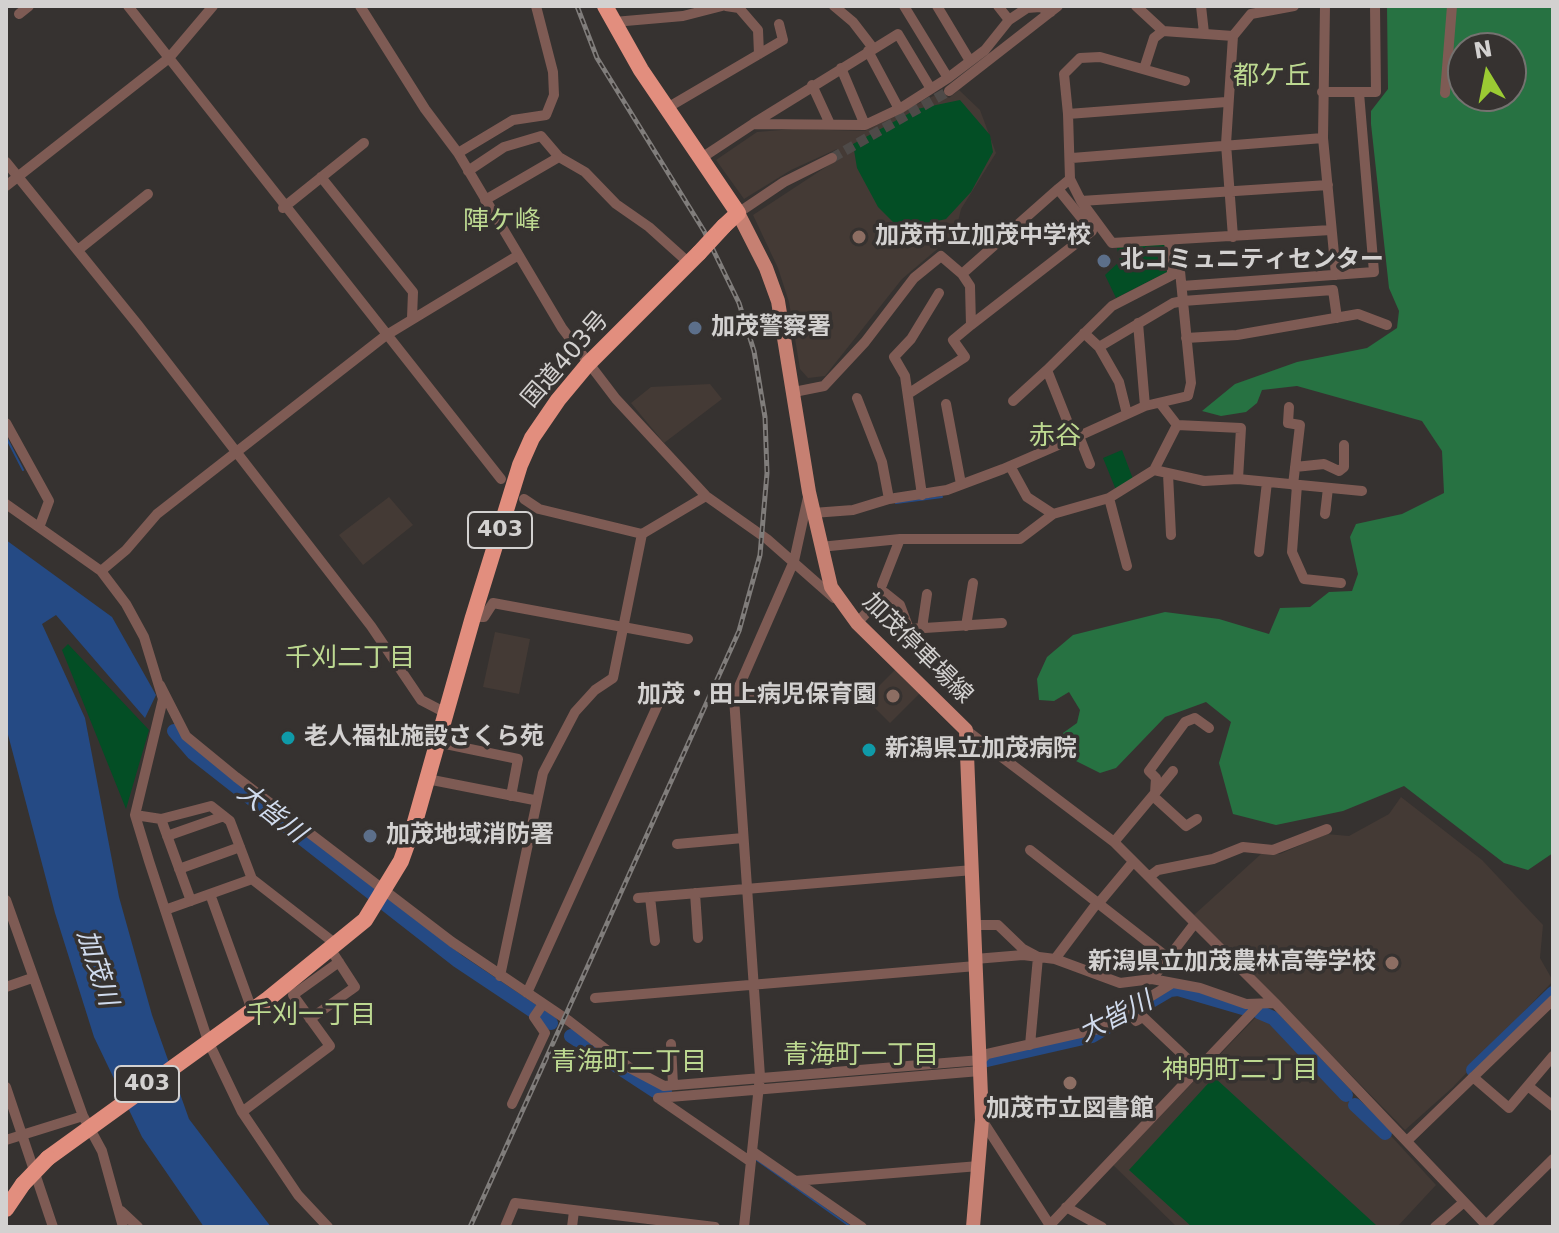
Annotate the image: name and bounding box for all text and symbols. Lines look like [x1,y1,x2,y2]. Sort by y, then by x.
north arrow [1447,32,1527,112]
text: N [1472,36,1494,64]
district label: 都ケ丘 [1233,61,1311,93]
district label: 陣ケ峰 [463,206,541,238]
place label: 加茂市立加茂中学校 [875,223,1091,251]
marker: 加茂市立加茂中学校 [850,228,868,246]
place label: 北コミュニティセンター [1120,247,1384,275]
marker: 北コミュニティセンター [1095,252,1113,270]
street label: 国道403号 [516,306,616,414]
place label: 加茂警察署 [711,314,831,342]
marker: 加茂警察署 [686,319,704,337]
district label: 赤谷 [1029,421,1081,453]
road number: 403 [468,512,532,548]
street label: 加茂停車場線 [856,588,978,710]
district label: 千刈二丁目 [285,643,415,675]
place label: 加茂・田上病児保育園 [637,682,877,710]
marker: 加茂・田上病児保育園 [884,687,902,705]
place label: 老人福祉施設さくら苑 [304,724,544,752]
marker: 老人福祉施設さくら苑 [279,729,297,747]
place label: 新潟県立加茂病院 [885,736,1077,764]
marker: 新潟県立加茂病院 [860,741,878,759]
water label: 大皆川 [231,778,311,850]
place label: 加茂地域消防署 [386,822,554,850]
marker: 加茂地域消防署 [361,827,379,845]
water label: 加茂川 [69,926,123,1010]
place label: 新潟県立加茂農林高等学校 [1088,949,1376,977]
marker: 新潟県立加茂農林高等学校 [1383,954,1401,972]
water label: 大皆川 [1074,986,1158,1050]
district label: 千刈一丁目 [246,1000,376,1032]
district label: 青海町一丁目 [783,1040,939,1072]
district label: 青海町二丁目 [551,1047,707,1079]
district label: 神明町二丁目 [1162,1055,1318,1087]
road number: 403 [115,1066,179,1102]
marker: 加茂市立図書館 [1061,1074,1079,1092]
place label: 加茂市立図書館 [986,1096,1154,1124]

